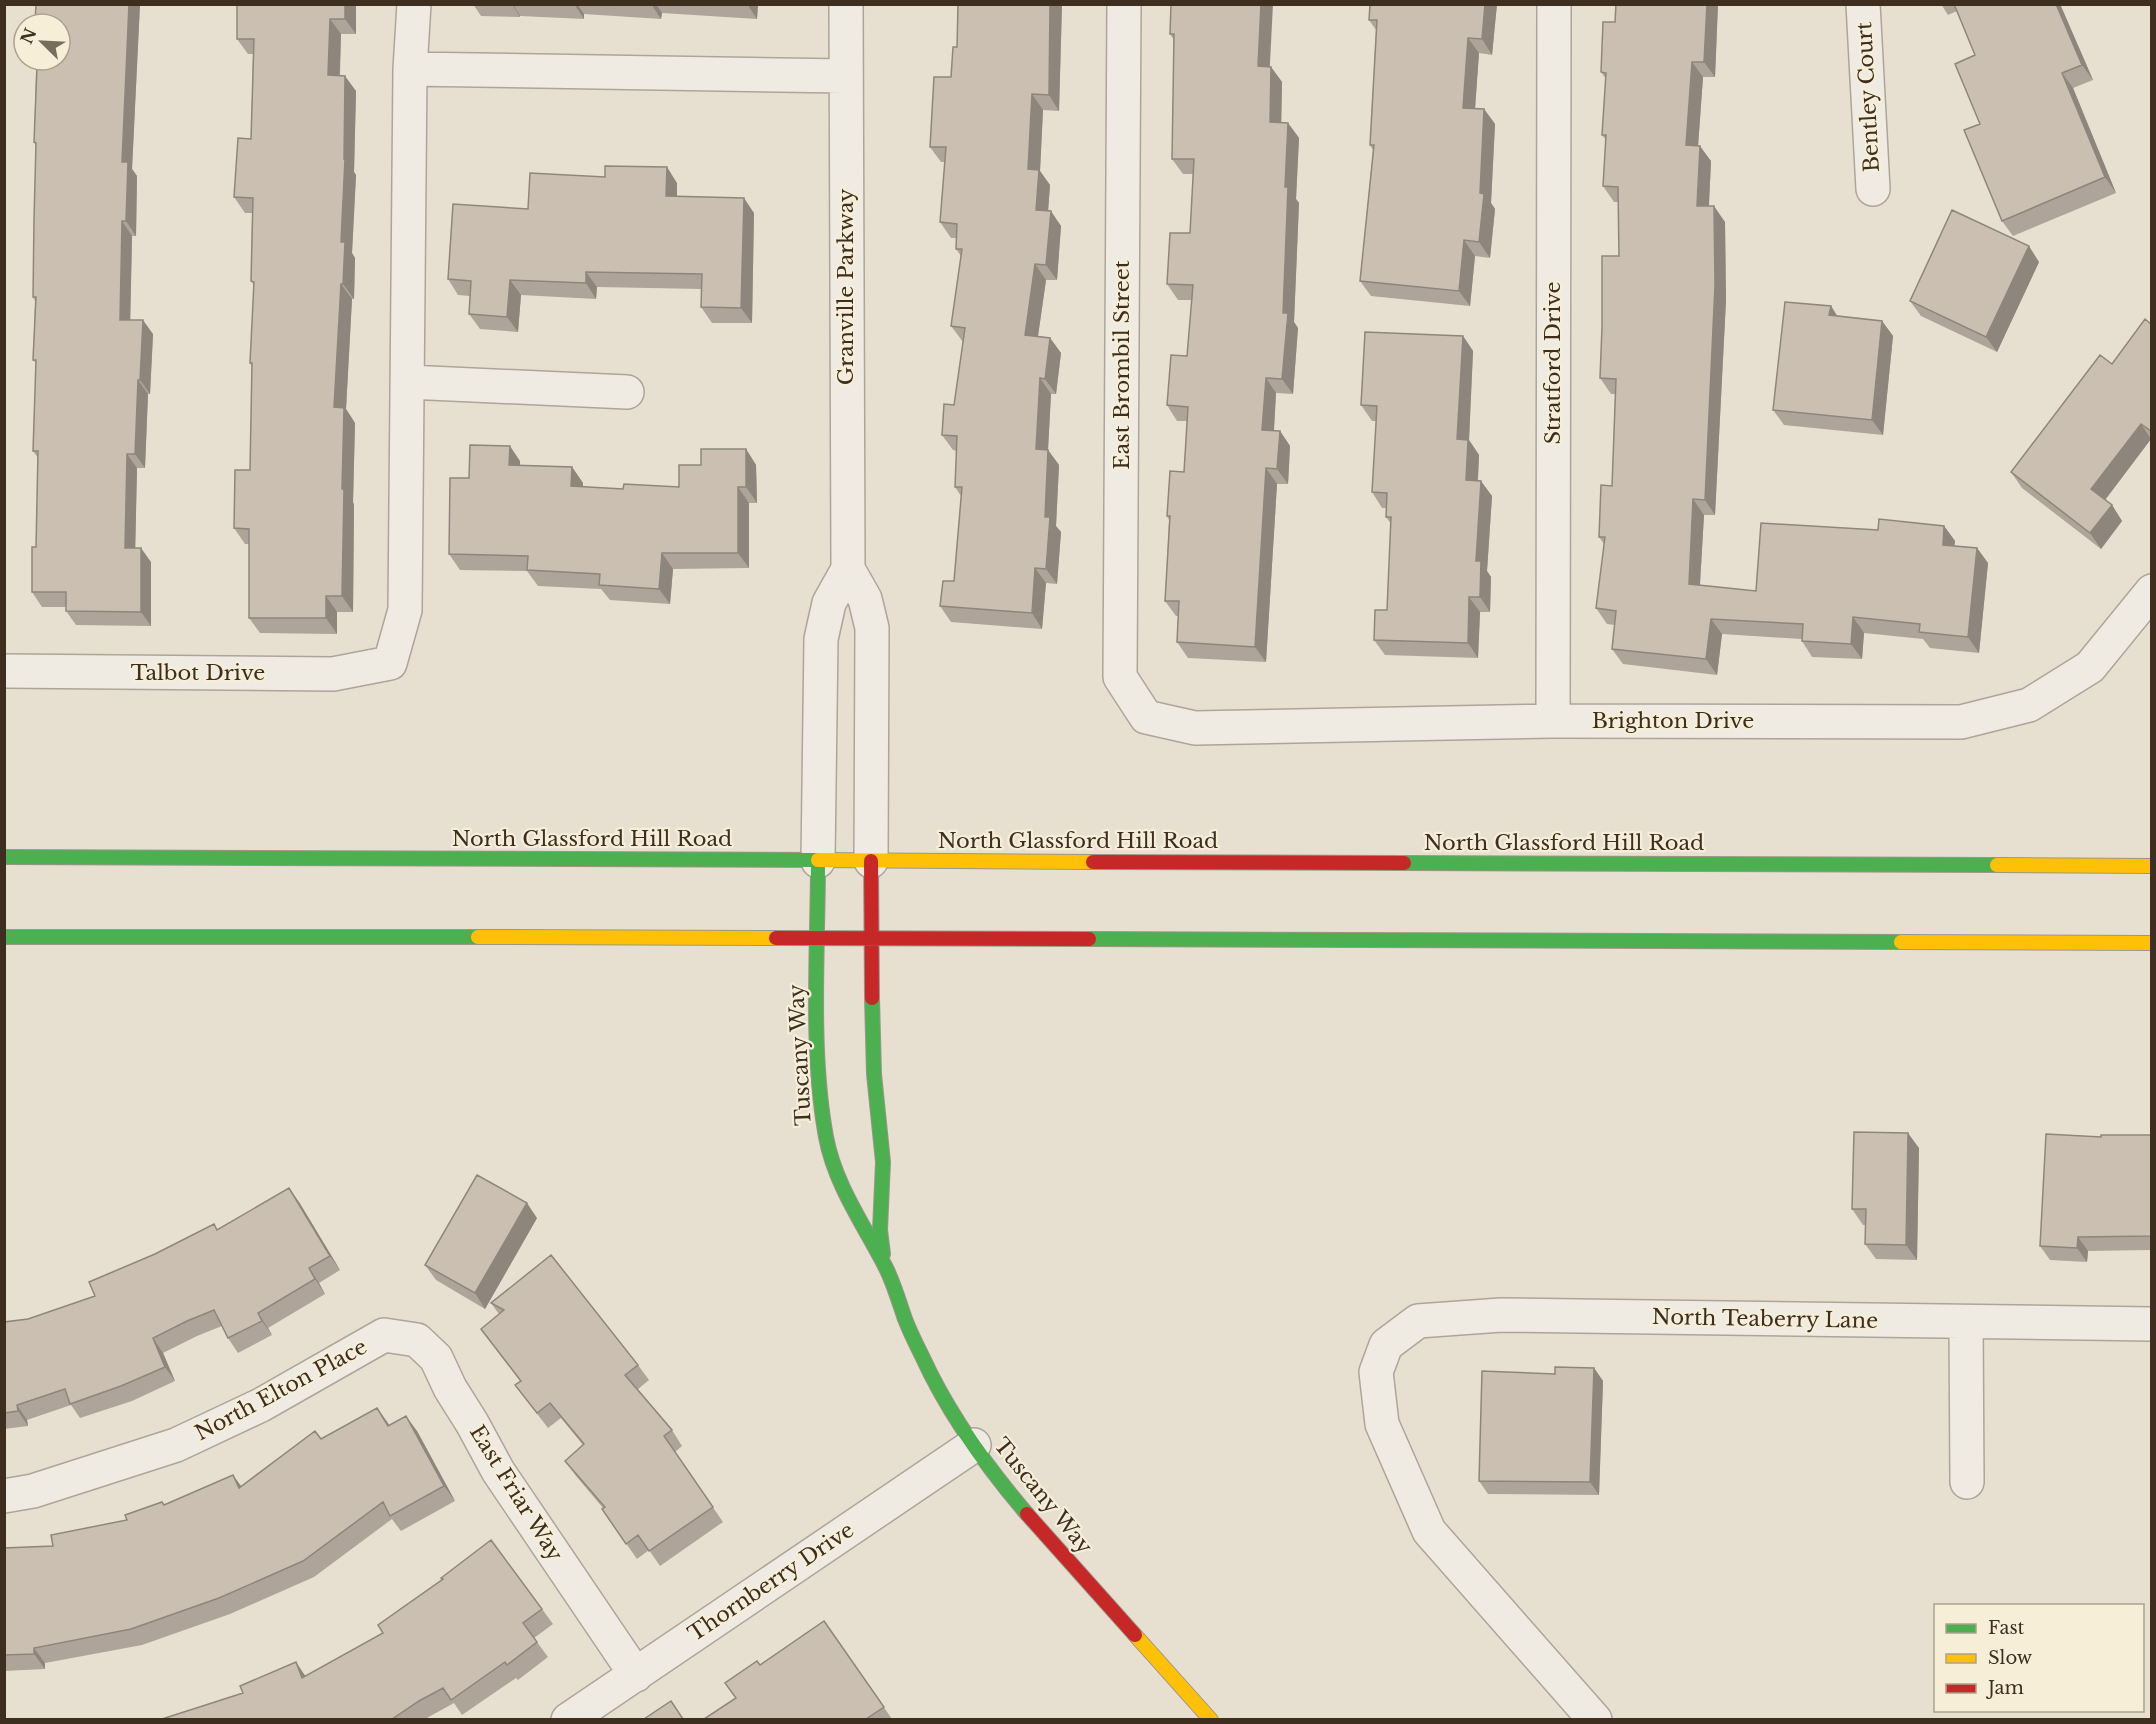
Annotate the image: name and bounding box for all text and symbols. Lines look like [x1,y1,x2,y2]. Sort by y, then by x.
north arrow [12,12,72,72]
street label: Bentley Court [1851,21,1885,173]
text: N [16,25,40,47]
street label: Granville Parkway [833,188,859,385]
street label: East Brombil Street [1109,260,1135,470]
street label: Stratford Drive [1540,281,1566,445]
street label: Talbot Drive [131,660,265,686]
street label: Brighton Drive [1592,708,1754,734]
street label: North Glassford Hill Road [452,826,732,852]
street label: North Glassford Hill Road [938,828,1218,854]
street label: North Glassford Hill Road [1424,830,1704,856]
street label: Tuscany Way [783,983,817,1126]
street label: North Teaberry Lane [1652,1304,1878,1334]
street label: North Elton Place [191,1334,371,1446]
street label: East Friar Way [464,1420,568,1566]
street label: Tuscany Way [988,1433,1098,1560]
street label: Thornberry Drive [683,1517,859,1647]
legend [1934,1604,2144,1712]
text: Fast [1988,1617,2025,1639]
text: Slow [1988,1647,2033,1669]
text: Jam [1986,1677,2024,1699]

